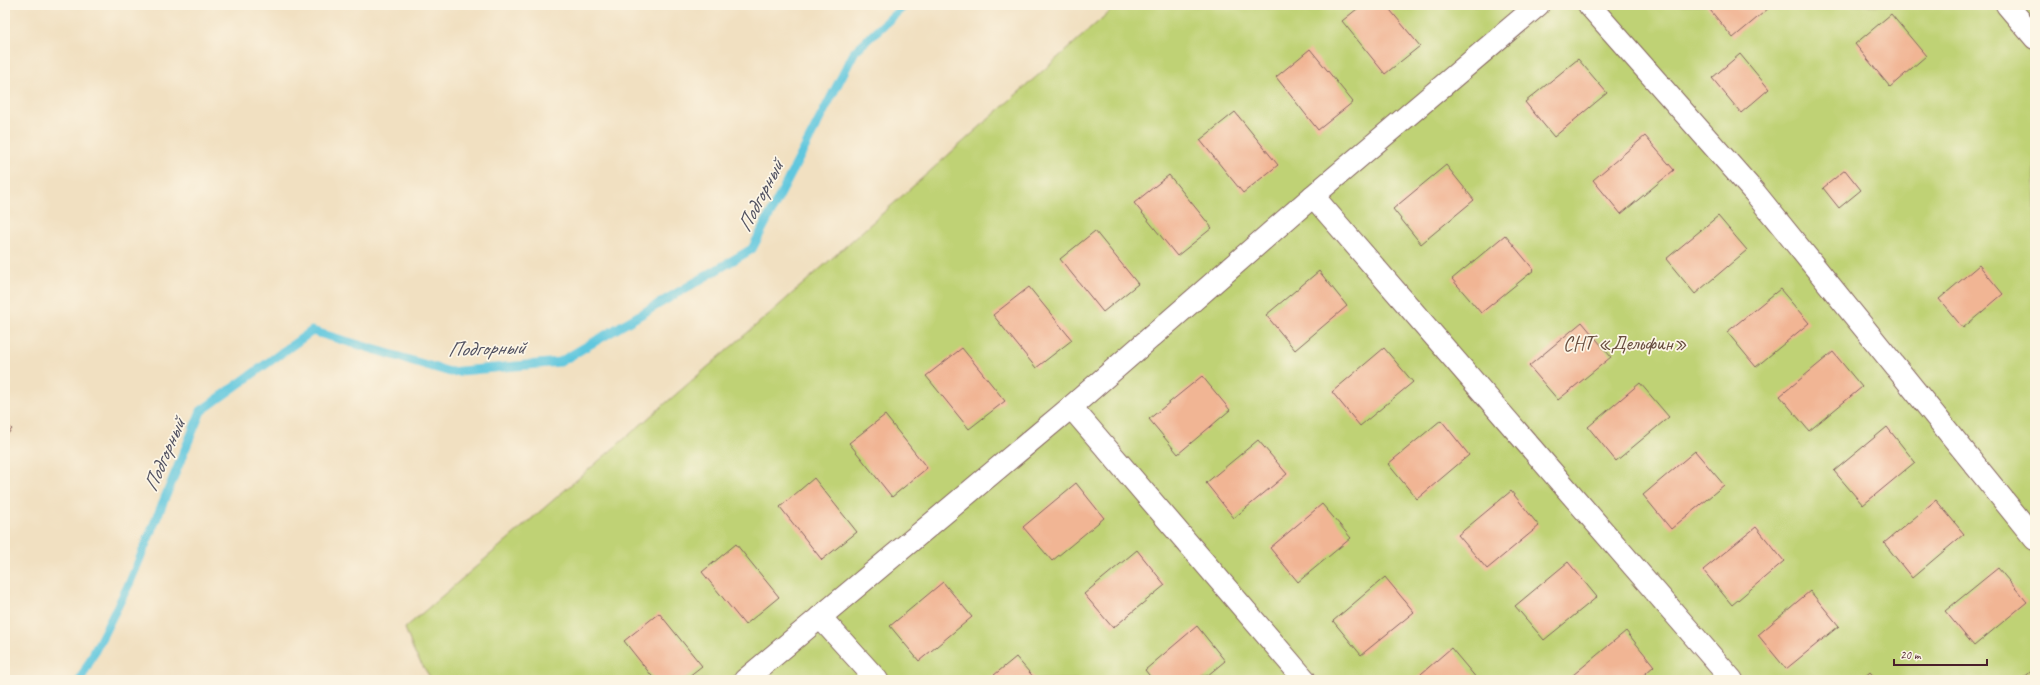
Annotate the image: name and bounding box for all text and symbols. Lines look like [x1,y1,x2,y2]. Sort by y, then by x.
water label: Подгорный [731,152,791,236]
park label: СНТ «Дельфин» [1563,331,1687,356]
water label: Подгорный [447,334,529,362]
water label: Подгорный [137,411,193,495]
scale bar [1894,641,1987,667]
text: 20 m [1900,647,1922,663]

